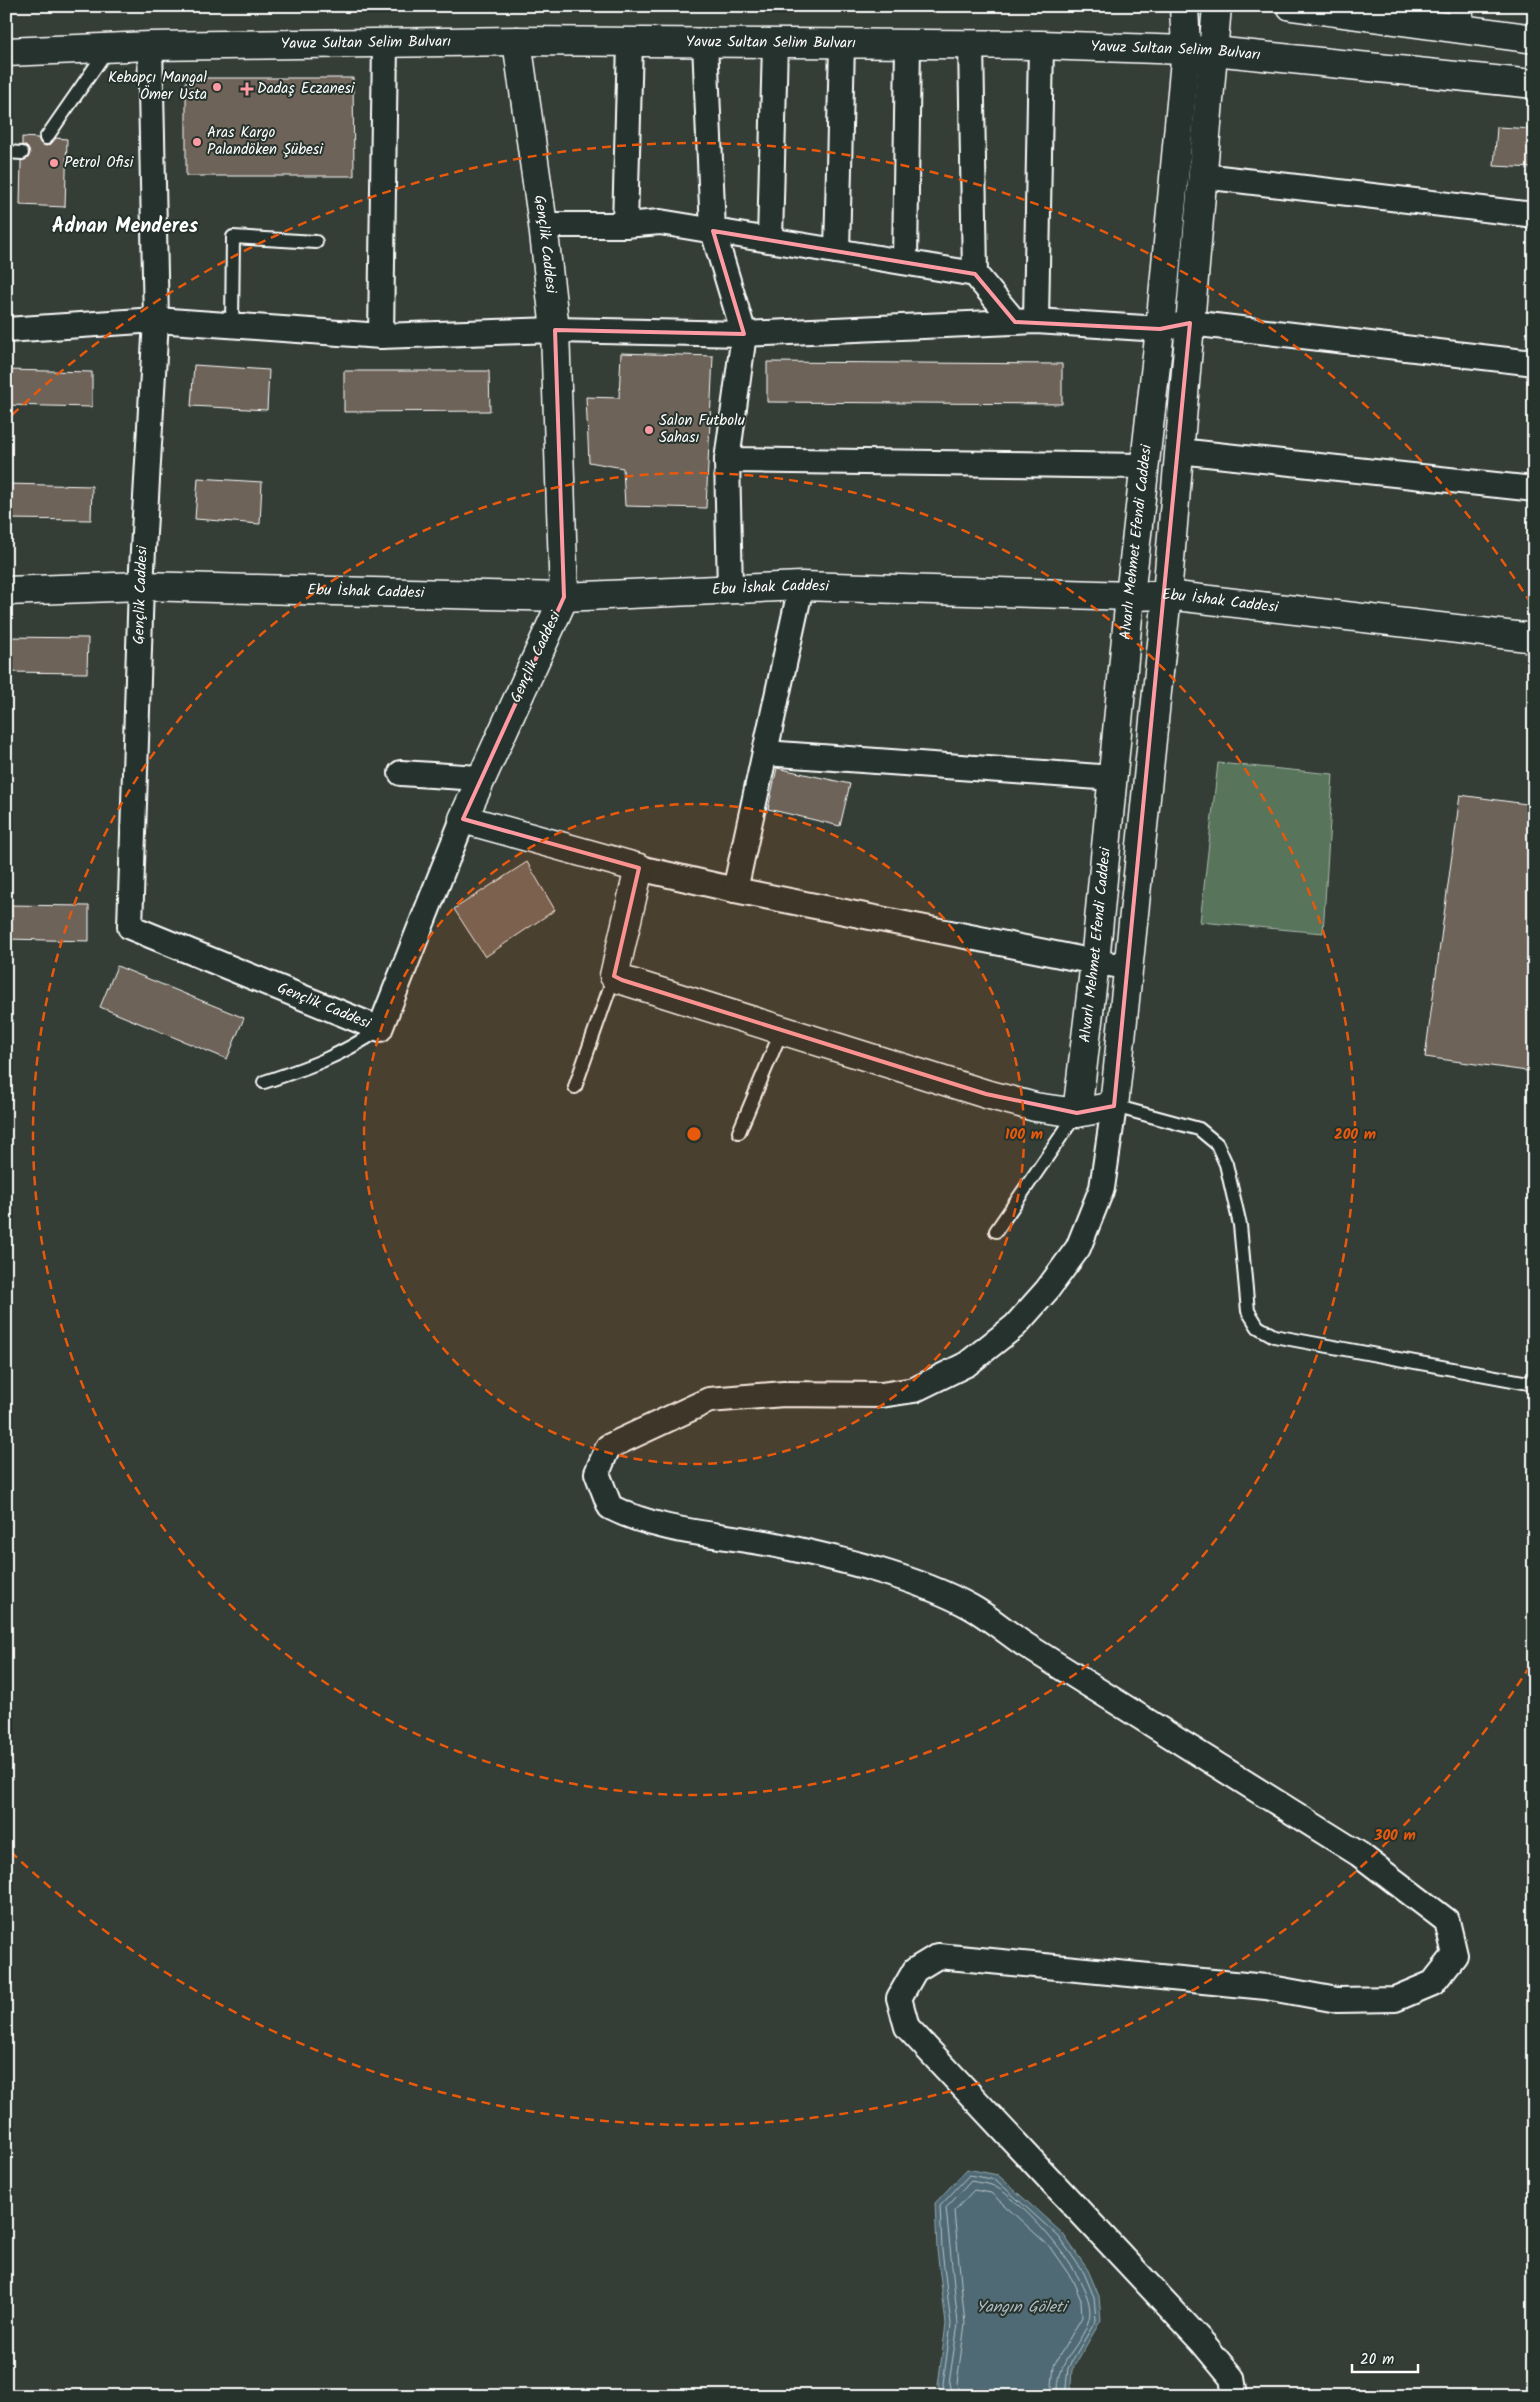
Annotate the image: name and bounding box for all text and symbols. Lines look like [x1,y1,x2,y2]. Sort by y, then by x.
street label: Yavuz Sultan Selim Bulvarı [281,30,451,56]
street label: Yavuz Sultan Selim Bulvarı [686,30,856,56]
street label: Yavuz Sultan Selim Bulvarı [1090,35,1262,68]
place label: Kebapçı Mangal Ömer Usta [108,66,207,107]
place label: Dadaş Eczanesi [257,77,356,101]
marker: Kebapçı Mangal Ömer Usta [211,81,223,93]
marker: Dadaş Eczanesi [241,83,253,95]
place label: Aras Kargo Palandöken Şübesi [207,121,324,162]
marker: Aras Kargo Palandöken Şübesi [191,136,203,148]
place label: Petrol Ofisi [64,151,135,175]
marker: Petrol Ofisi [48,157,60,169]
street label: Gençlik Caddesi [527,193,563,296]
district label: Adnan Menderes [52,211,199,243]
place label: Salon Futbolu Sahası [659,409,745,450]
marker: Salon Futbolu Sahası [643,424,655,436]
street label: Alvarlı Mehmet Efendi Caddesi [1114,442,1159,641]
street label: Gençlik Caddesi [127,544,155,645]
street label: Ebu İshak Caddesi [712,574,831,602]
street label: Ebu İshak Caddesi [307,578,426,605]
street label: Ebu İshak Caddesi [1162,583,1281,620]
street label: Gençlik Caddesi [504,606,568,707]
street label: Alvarlı Mehmet Efendi Caddesi [1073,845,1118,1044]
street label: Gençlik Caddesi [274,976,375,1036]
text: 100 m [1005,1123,1043,1147]
text: 200 m [1334,1123,1376,1147]
centre of rings [685,1125,703,1143]
text: 300 m [1373,1824,1416,1848]
water label: Yangın Göleti [976,2295,1069,2320]
scale bar [1352,2342,1419,2374]
text: 20 m [1360,2348,1394,2372]

